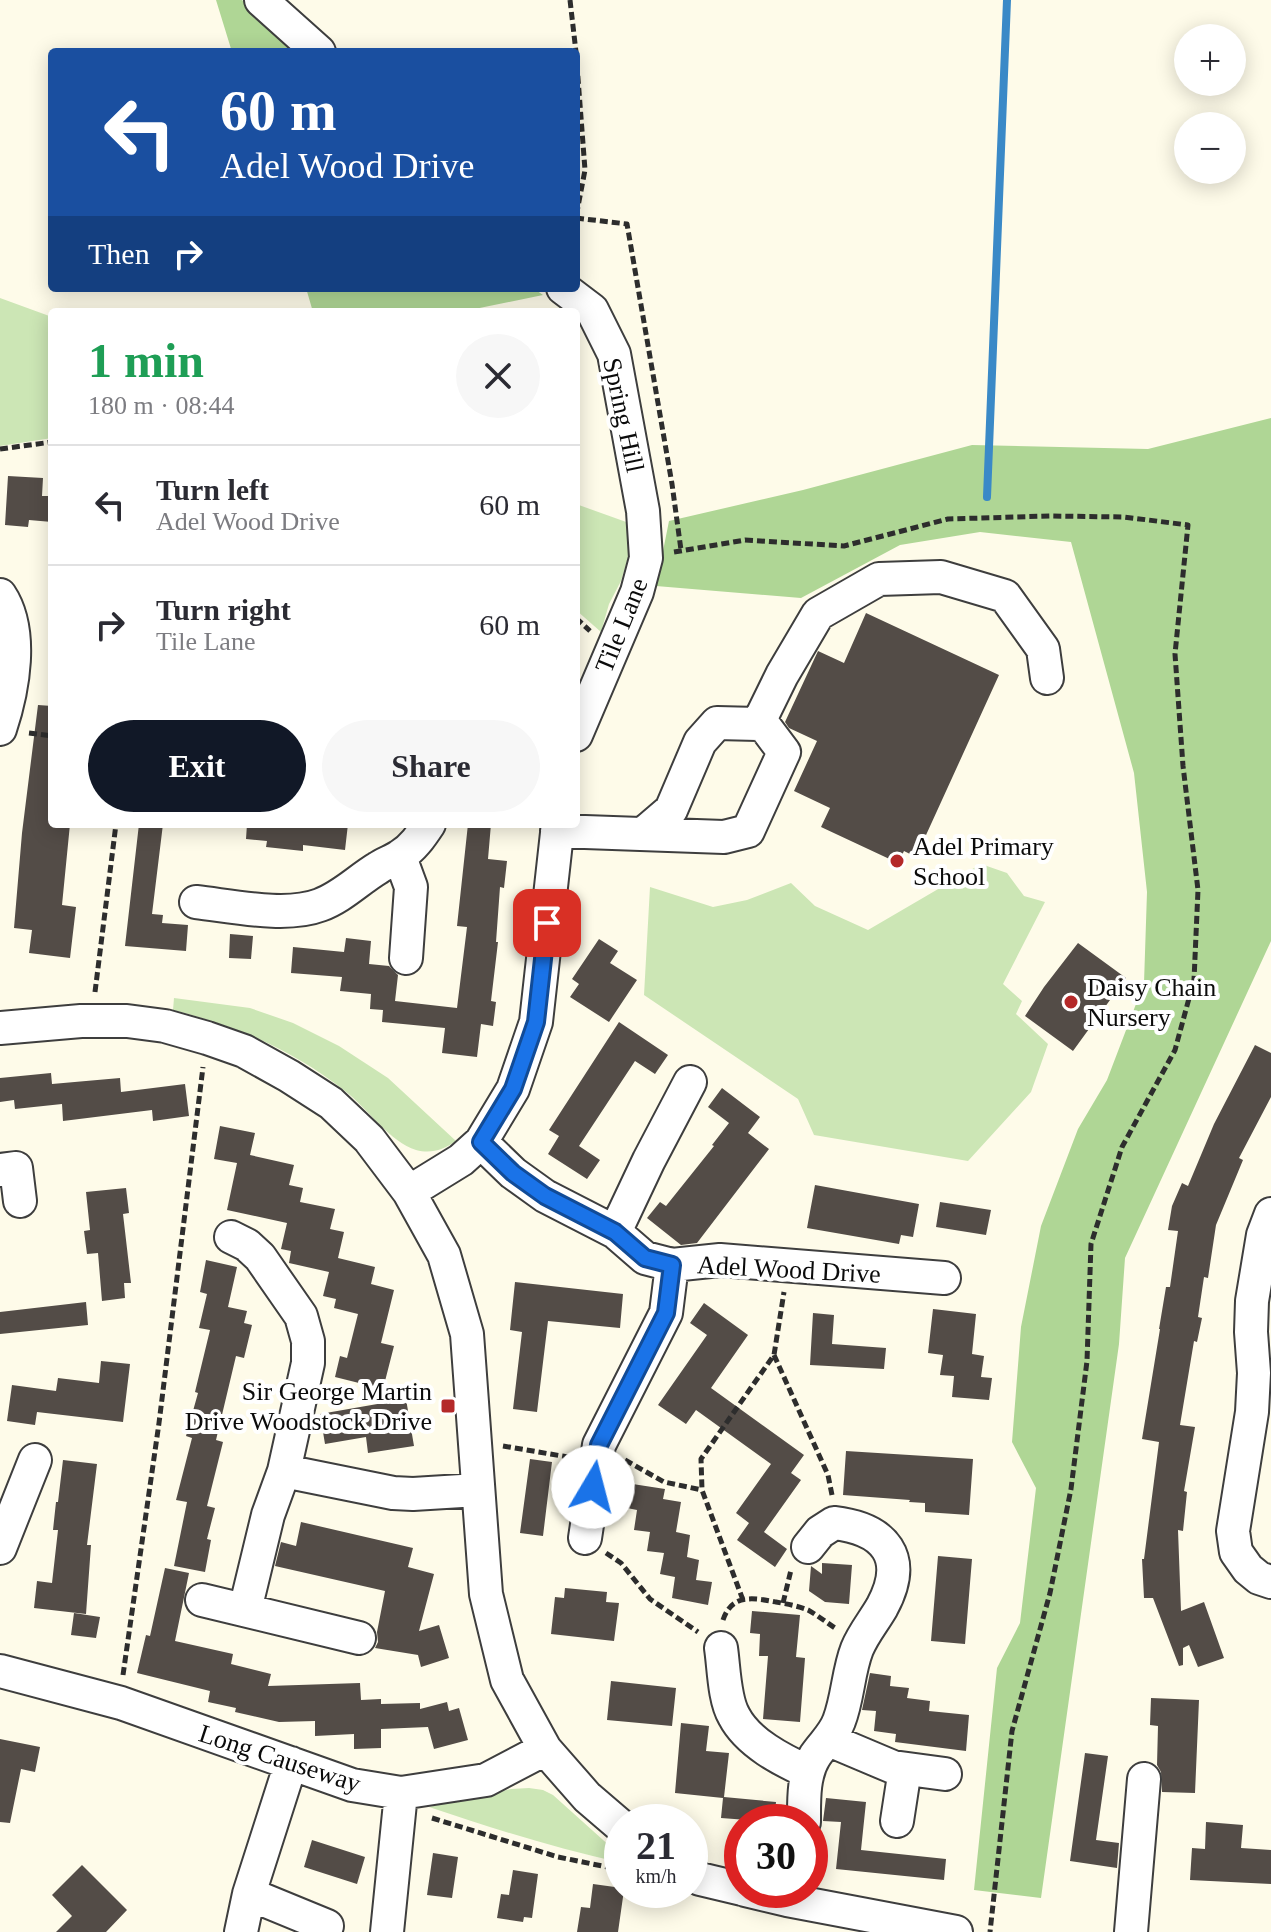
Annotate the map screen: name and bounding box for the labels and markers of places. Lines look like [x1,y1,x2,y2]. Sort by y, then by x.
place label: Adel Primary School [913,832,1054,891]
marker: Adel Primary School [888,852,906,870]
pin [513,889,581,957]
place label: Daisy Chain Nursery [1087,973,1216,1032]
marker: Daisy Chain Nursery [1062,993,1080,1011]
place label: Sir George Martin Drive Woodstock Drive [185,1377,432,1436]
marker: Sir George Martin Drive Woodstock Drive [439,1397,457,1415]

